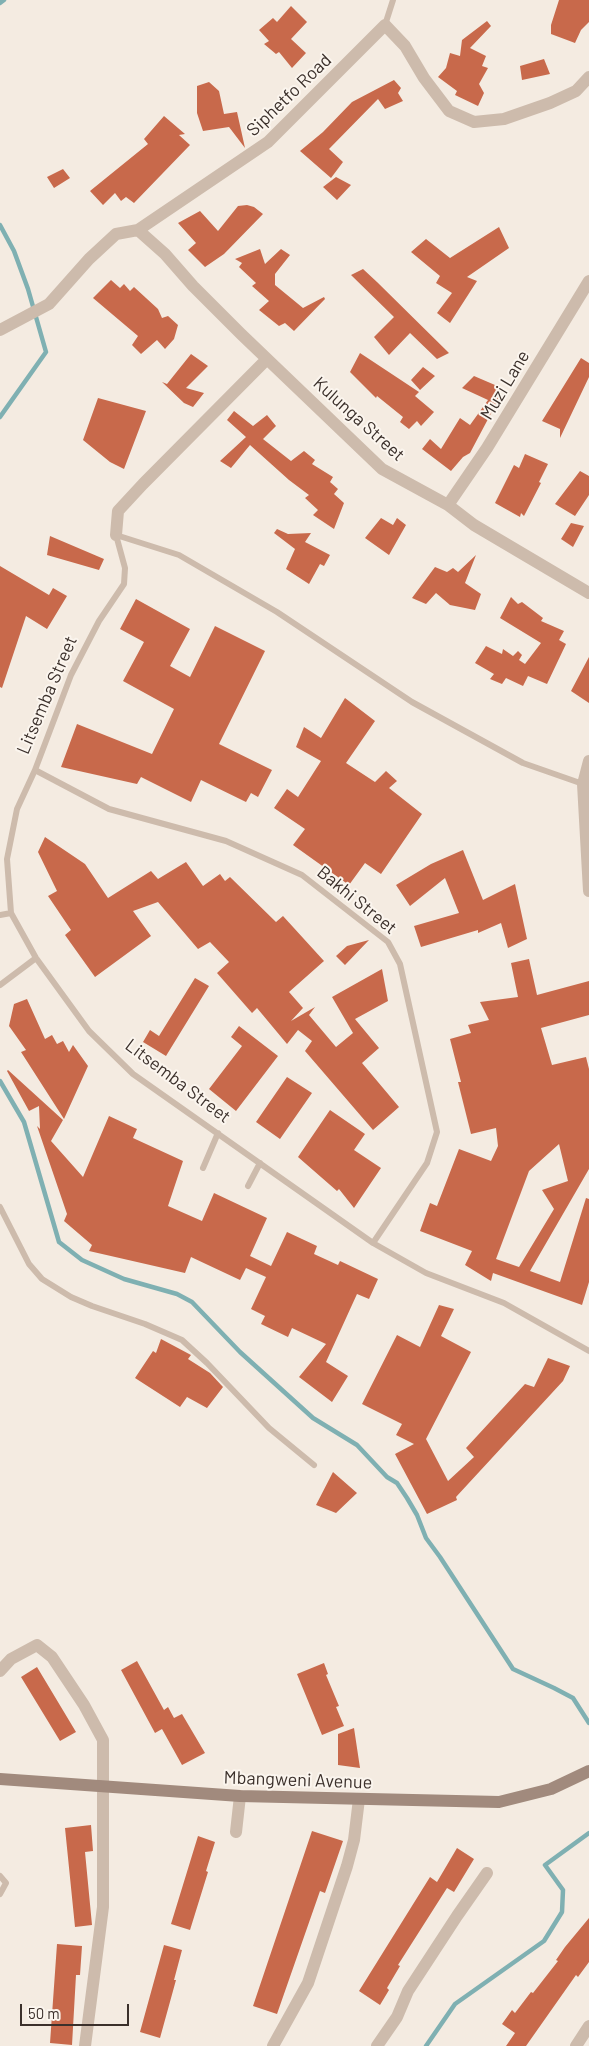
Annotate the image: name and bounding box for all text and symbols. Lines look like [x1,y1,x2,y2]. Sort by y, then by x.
street label: Siphetfo Road [242,49,336,141]
street label: Muzi Lane [476,346,534,424]
street label: Kulunga Street [309,372,409,466]
street label: Litsemba Street [12,633,82,757]
street label: Bakhi Street [313,861,401,939]
street label: Litsemba Street [121,1034,235,1128]
street label: Mbangweni Avenue [223,1767,373,1793]
scale bar [22,1994,131,2026]
text: 50 m [28,2004,60,2022]

